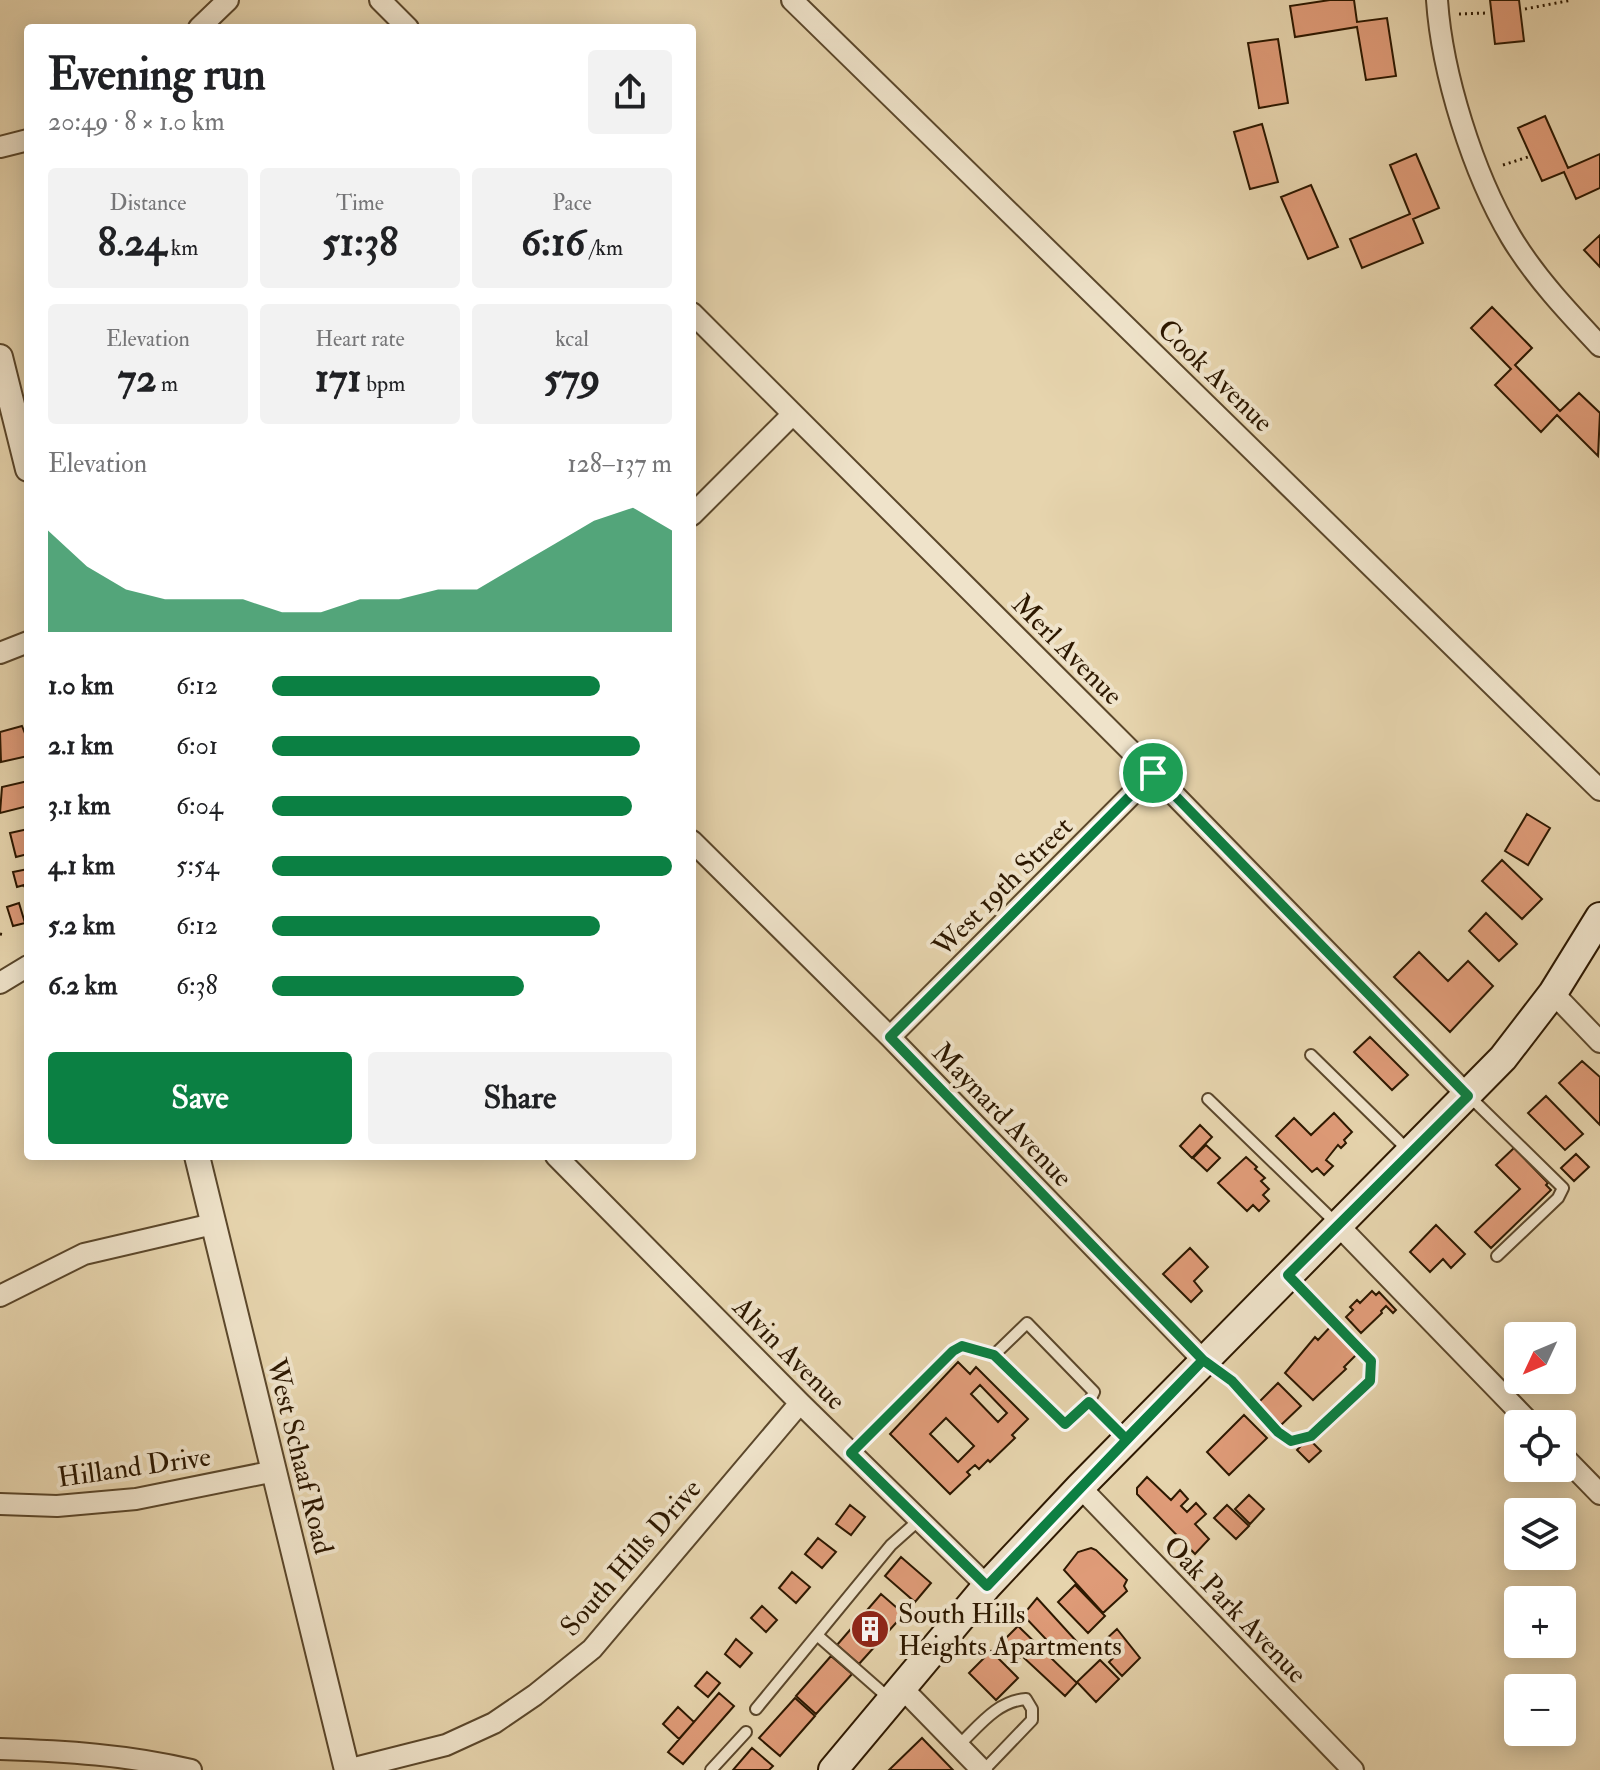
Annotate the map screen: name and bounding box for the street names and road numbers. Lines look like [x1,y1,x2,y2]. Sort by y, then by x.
street label: Cook Avenue [1150,312,1280,440]
street label: Merl Avenue [1004,587,1130,713]
street label: West 19th Street [925,810,1080,965]
street label: Maynard Avenue [924,1035,1080,1195]
street label: Alvin Avenue [724,1289,853,1418]
street label: West Schaaf Road [258,1354,341,1558]
street label: Hilland Drive [55,1439,213,1496]
street label: South Hills Drive [553,1472,709,1644]
street label: Oak Park Avenue [1156,1529,1314,1691]

